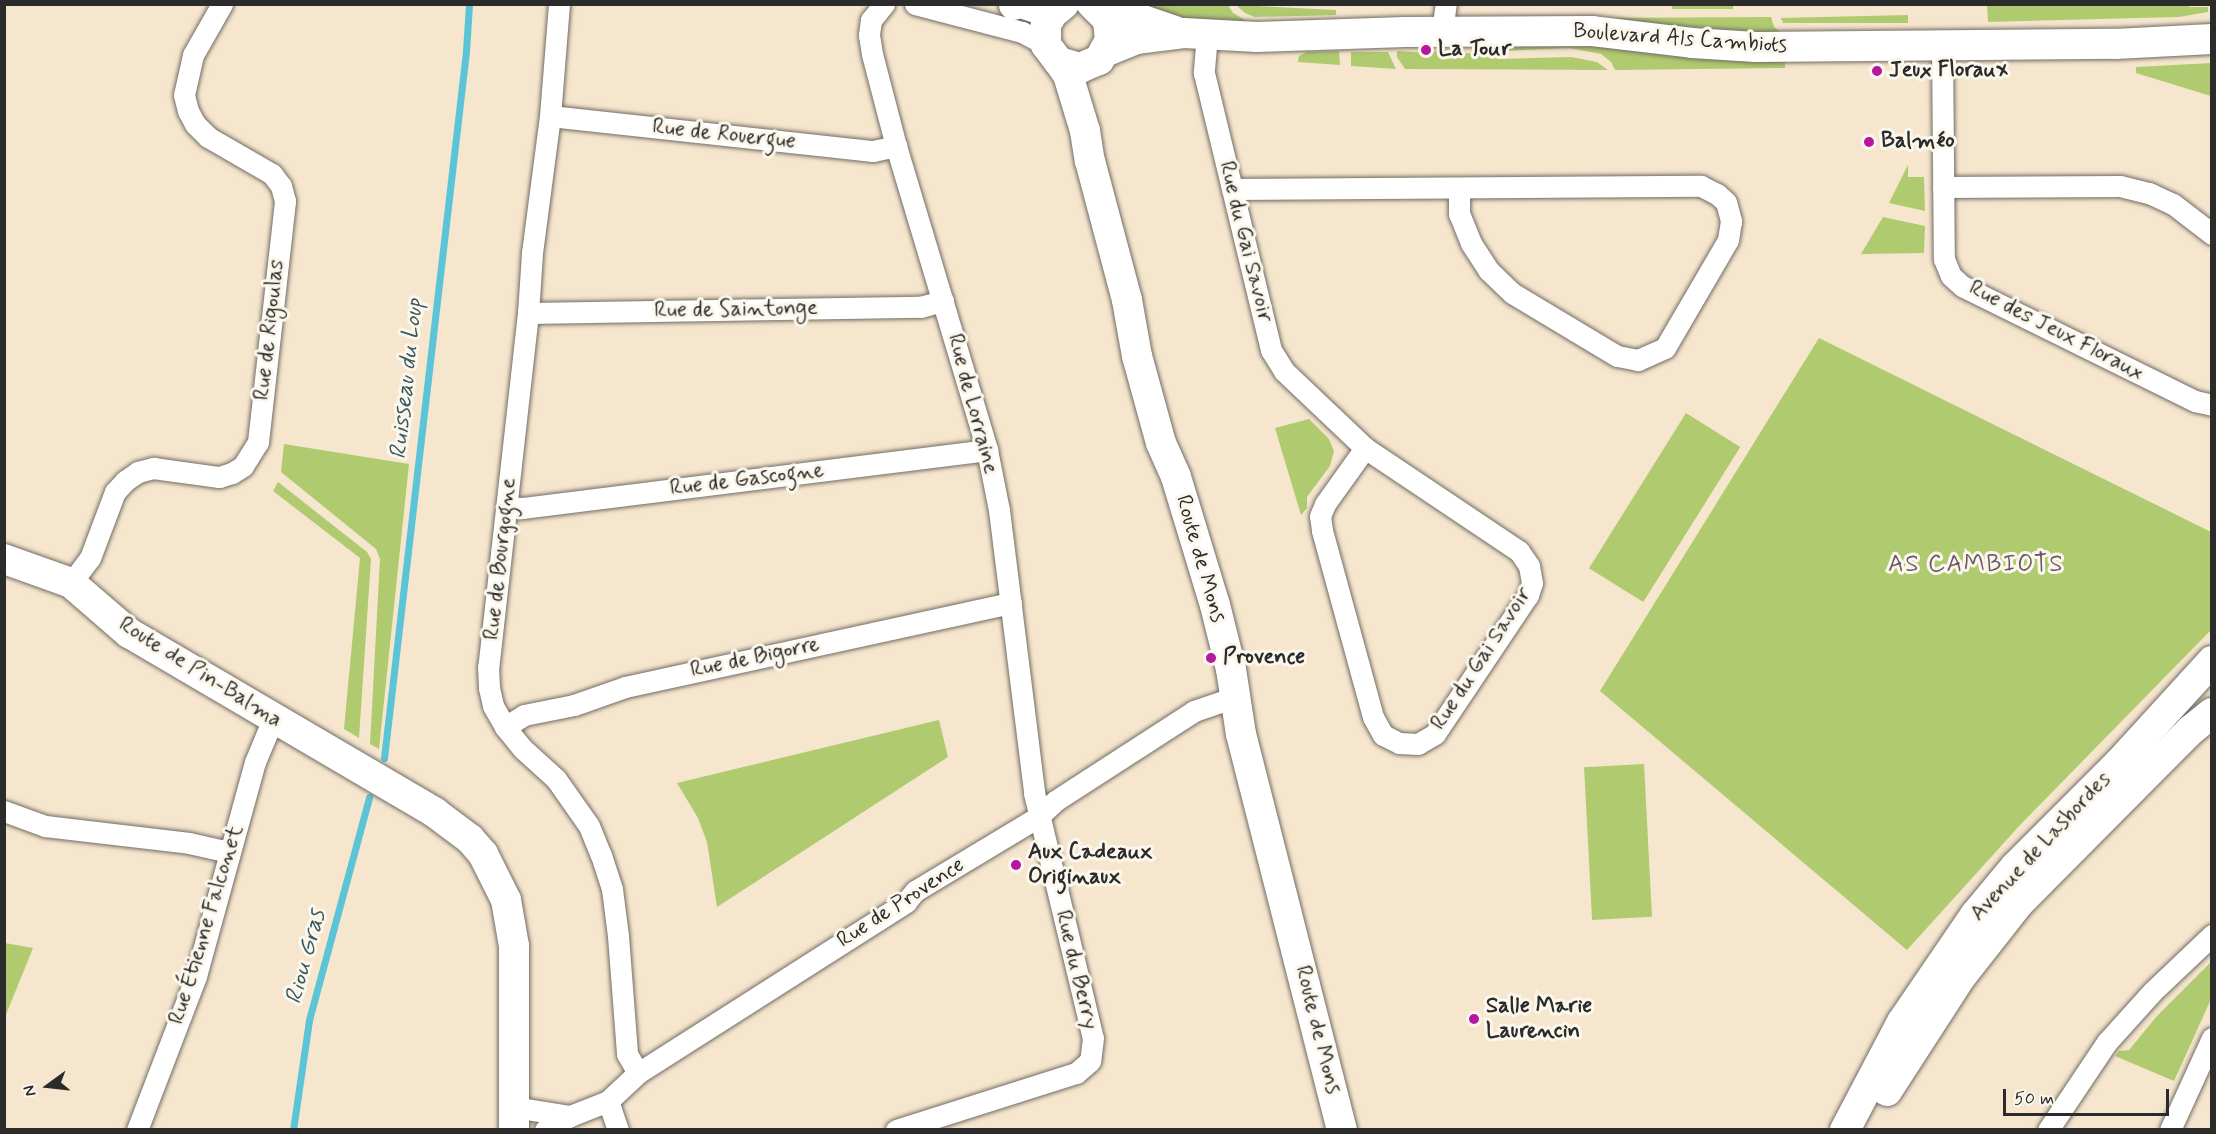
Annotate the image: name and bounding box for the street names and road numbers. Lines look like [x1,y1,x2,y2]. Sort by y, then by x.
street label: Boulevard Als Cambiots [1568,18,1792,60]
street label: Rue de Rouergue [650,114,798,156]
street label: Rue du Gai Savoir [1213,161,1277,323]
street label: Rue de Rigoulas [250,259,290,401]
street label: Rue des Jeux Floraux [1963,275,2149,387]
street label: Rue de Saintonge [658,295,814,325]
street label: Rue de Lorraine [941,331,1003,477]
street label: Rue de Gascogne [671,458,823,502]
street label: Rue de Bourgogne [480,479,522,639]
street label: Route de Mons [1169,493,1231,625]
street label: Rue du Gai Savoir [1427,585,1537,733]
street label: Route de Pin-Balma [114,613,286,733]
street label: Rue de Bigorre [688,631,822,685]
street label: Avenue de Lasbordes [1964,766,2118,928]
street label: Rue Étienne Falconet [167,830,247,1020]
street label: Rue de Provence [832,852,970,954]
street label: Rue du Berry [1049,909,1103,1031]
street label: Route de Mons [1288,964,1346,1096]

